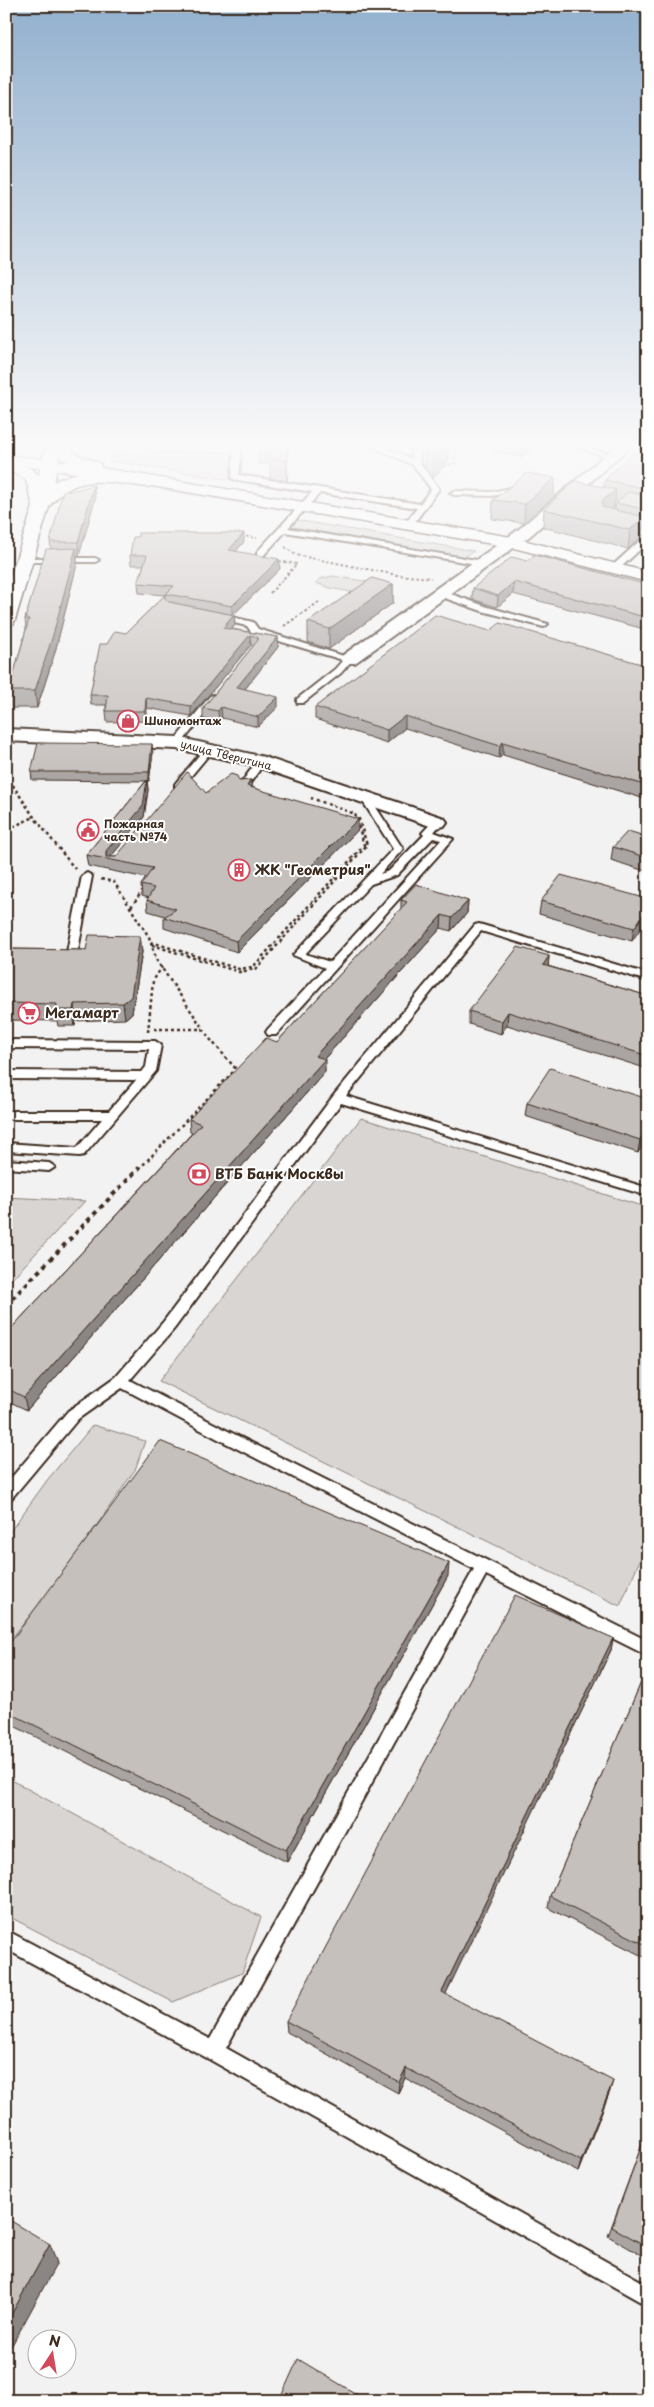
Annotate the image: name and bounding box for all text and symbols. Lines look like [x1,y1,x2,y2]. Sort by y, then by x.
shop icon: Шиномонтаж [116,709,140,733]
place label: Шиномонтаж [144,712,221,729]
street label: улица Тверитина [179,735,274,774]
place label: Пожарная часть №74 [104,815,168,845]
public building icon: Пожарная часть №74 [76,818,100,842]
building icon: ЖК "Геометрия" [227,858,251,882]
place label: ЖК "Геометрия" [254,859,371,880]
supermarket icon: Мегамарт [17,1001,41,1025]
place label: Мегамарт [45,1002,120,1023]
bank icon: ВТБ Банк Москвы [187,1162,211,1186]
place label: ВТБ Банк Москвы [215,1163,344,1184]
text: N [47,2329,62,2352]
north arrow [28,2330,78,2380]

